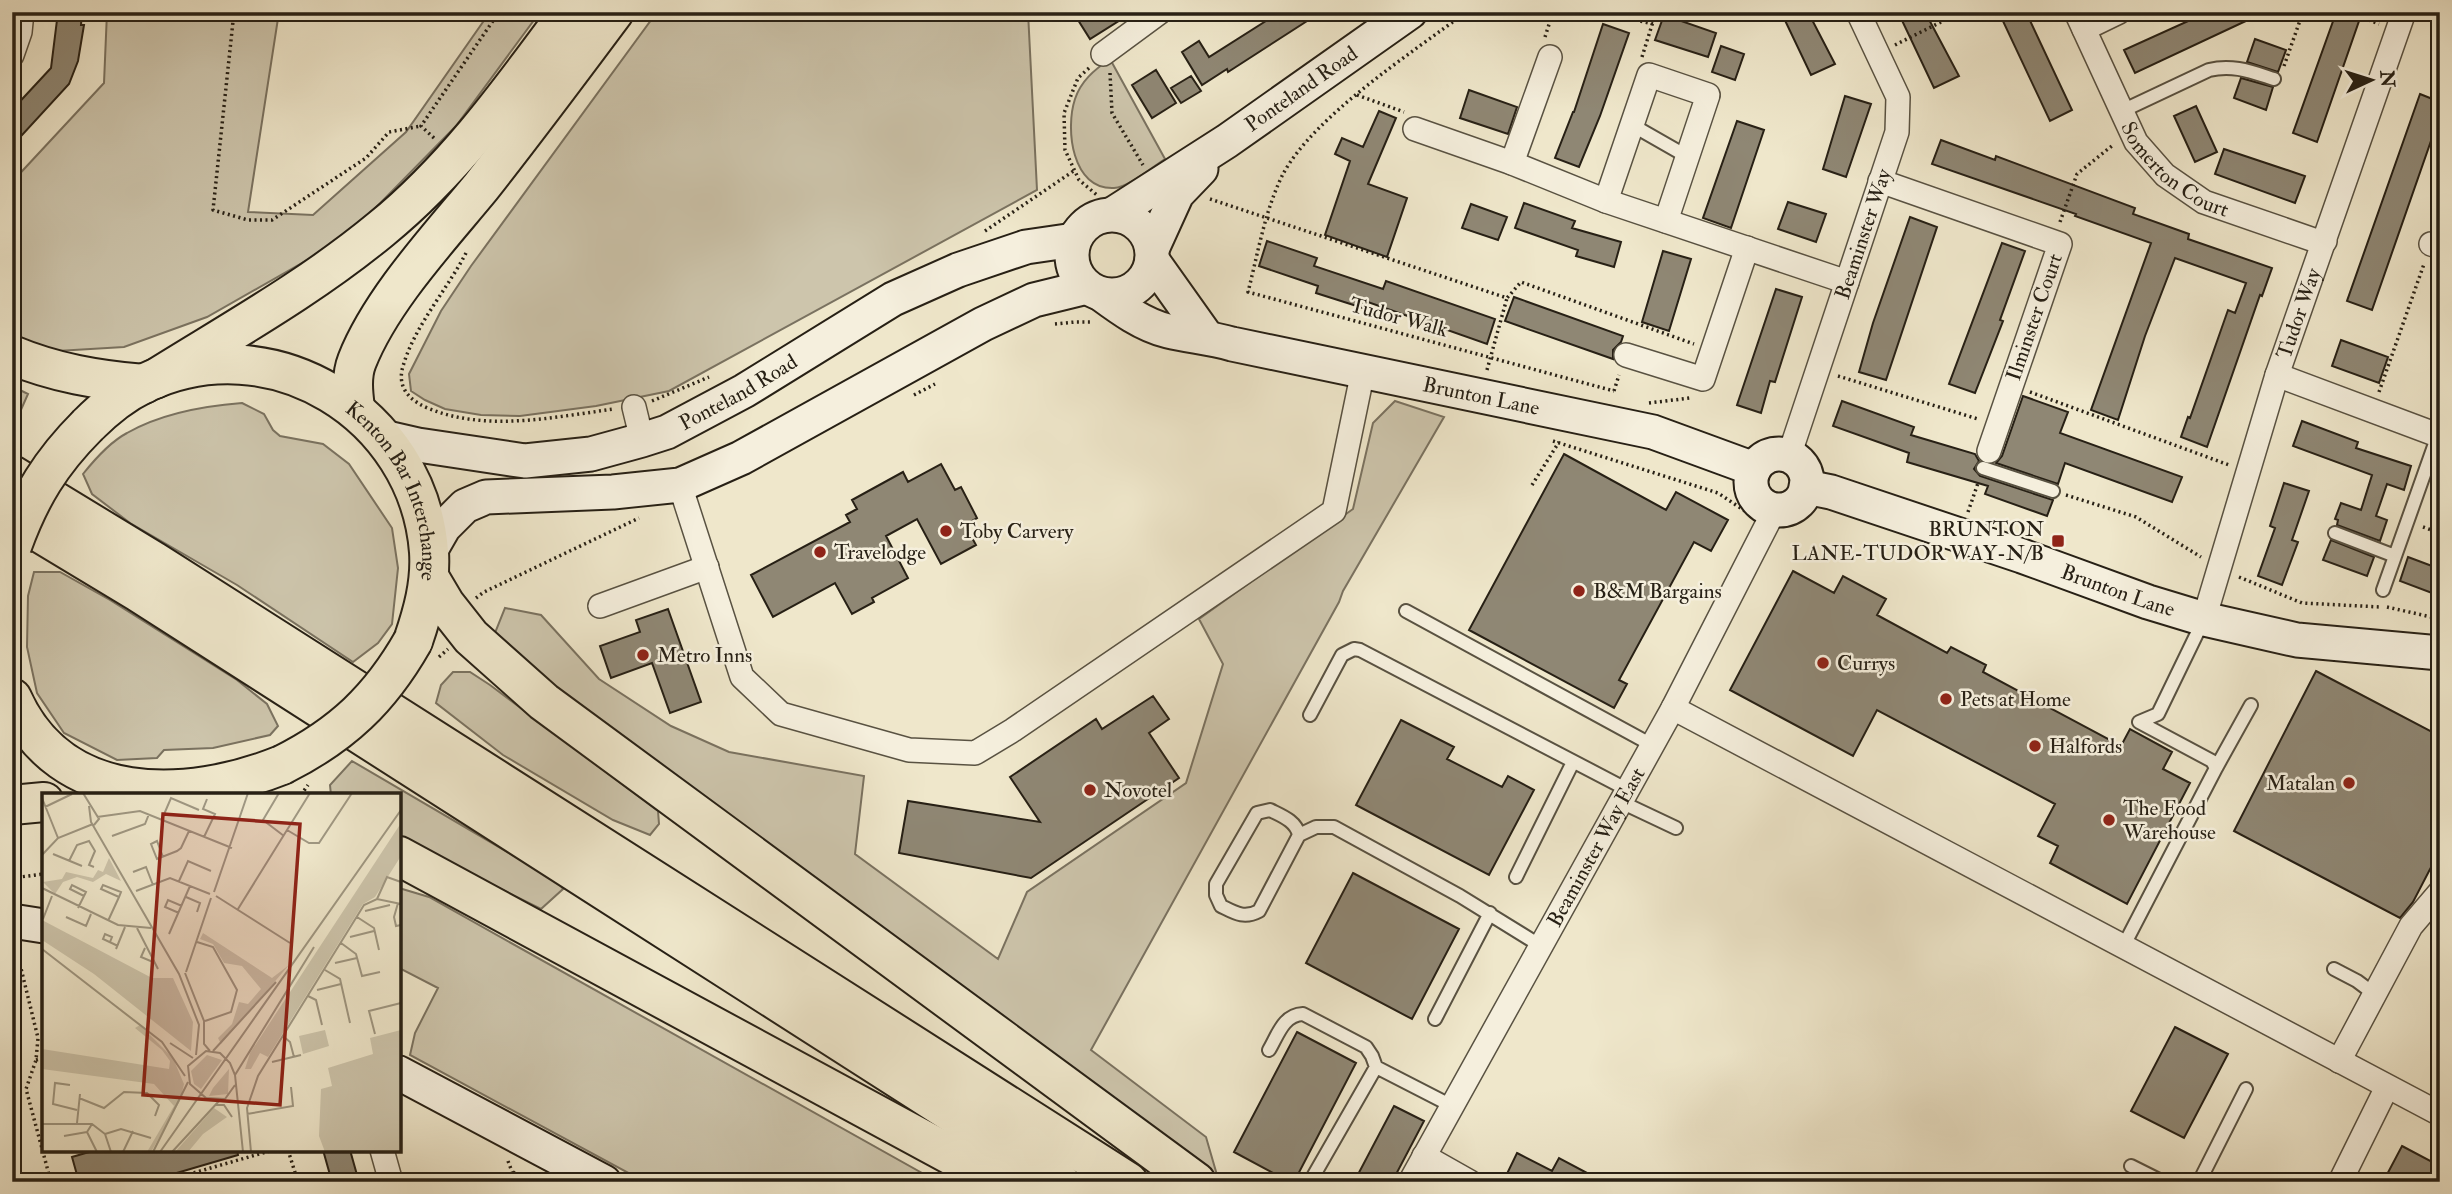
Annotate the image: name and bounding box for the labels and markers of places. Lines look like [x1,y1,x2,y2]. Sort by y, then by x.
place label: BRUNTON LANE-TUDOR WAY-N/B [1791,516,2044,567]
place label: Toby Carvery [960,518,1074,545]
marker: Toby Carvery [938,523,954,539]
marker: BRUNTON LANE-TUDOR WAY-N/B [2050,533,2066,549]
place label: Travelodge [834,539,926,566]
marker: Travelodge [812,544,828,560]
place label: B&M Bargains [1593,578,1722,605]
marker: B&M Bargains [1571,583,1587,599]
place label: Metro Inns [657,642,752,669]
marker: Metro Inns [635,647,651,663]
place label: Currys [1837,650,1895,677]
marker: Currys [1815,655,1831,671]
place label: Pets at Home [1960,686,2071,713]
marker: Pets at Home [1938,691,1954,707]
place label: Halfords [2049,733,2122,760]
marker: Halfords [2027,738,2043,754]
place label: Matalan [2266,770,2335,797]
marker: Matalan [2341,775,2357,791]
place label: Novotel [1104,777,1173,804]
marker: Novotel [1082,782,1098,798]
place label: The Food Warehouse [2122,795,2216,846]
marker: The Food Warehouse [2101,812,2117,828]

